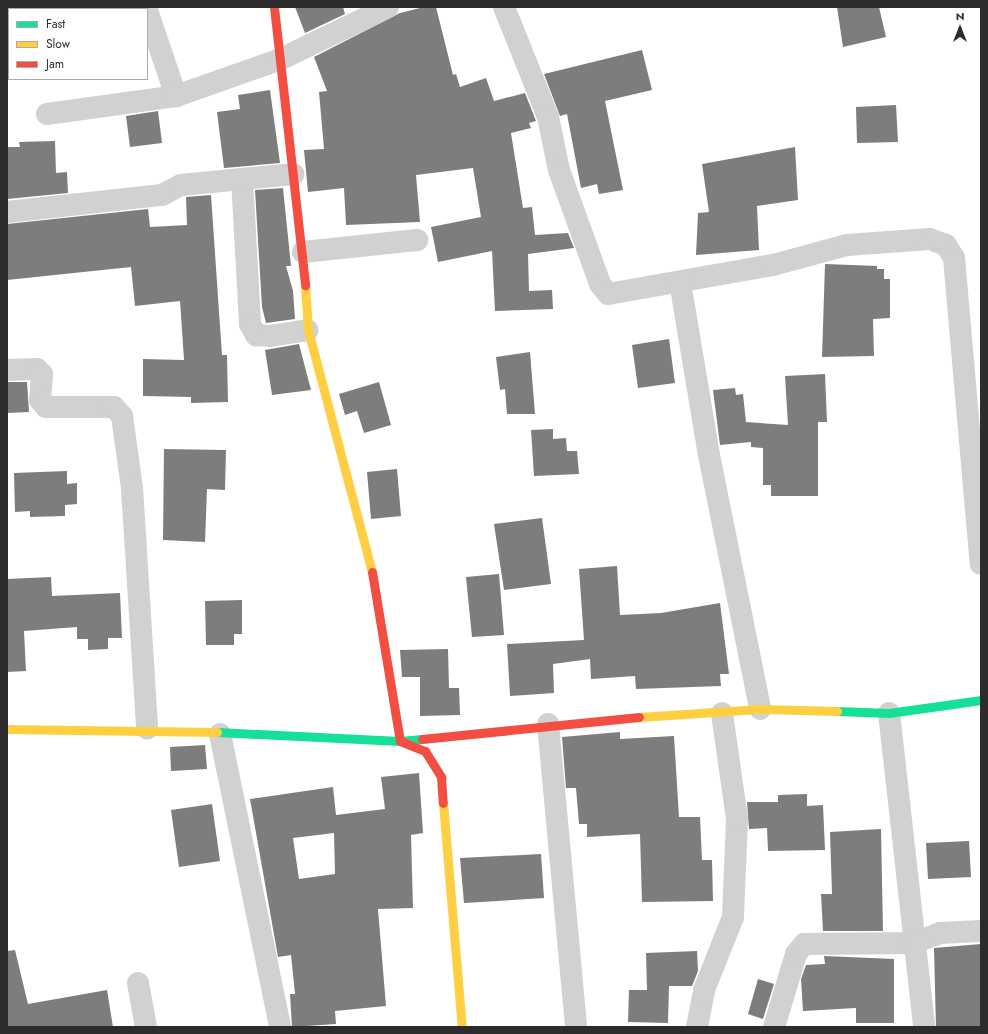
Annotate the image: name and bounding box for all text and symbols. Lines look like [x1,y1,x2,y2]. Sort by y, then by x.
legend [8,8,148,80]
north arrow [940,8,980,48]
text: N [956,8,964,24]
text: Fast [46,15,65,33]
text: Slow [46,35,70,53]
text: Jam [46,55,64,73]

